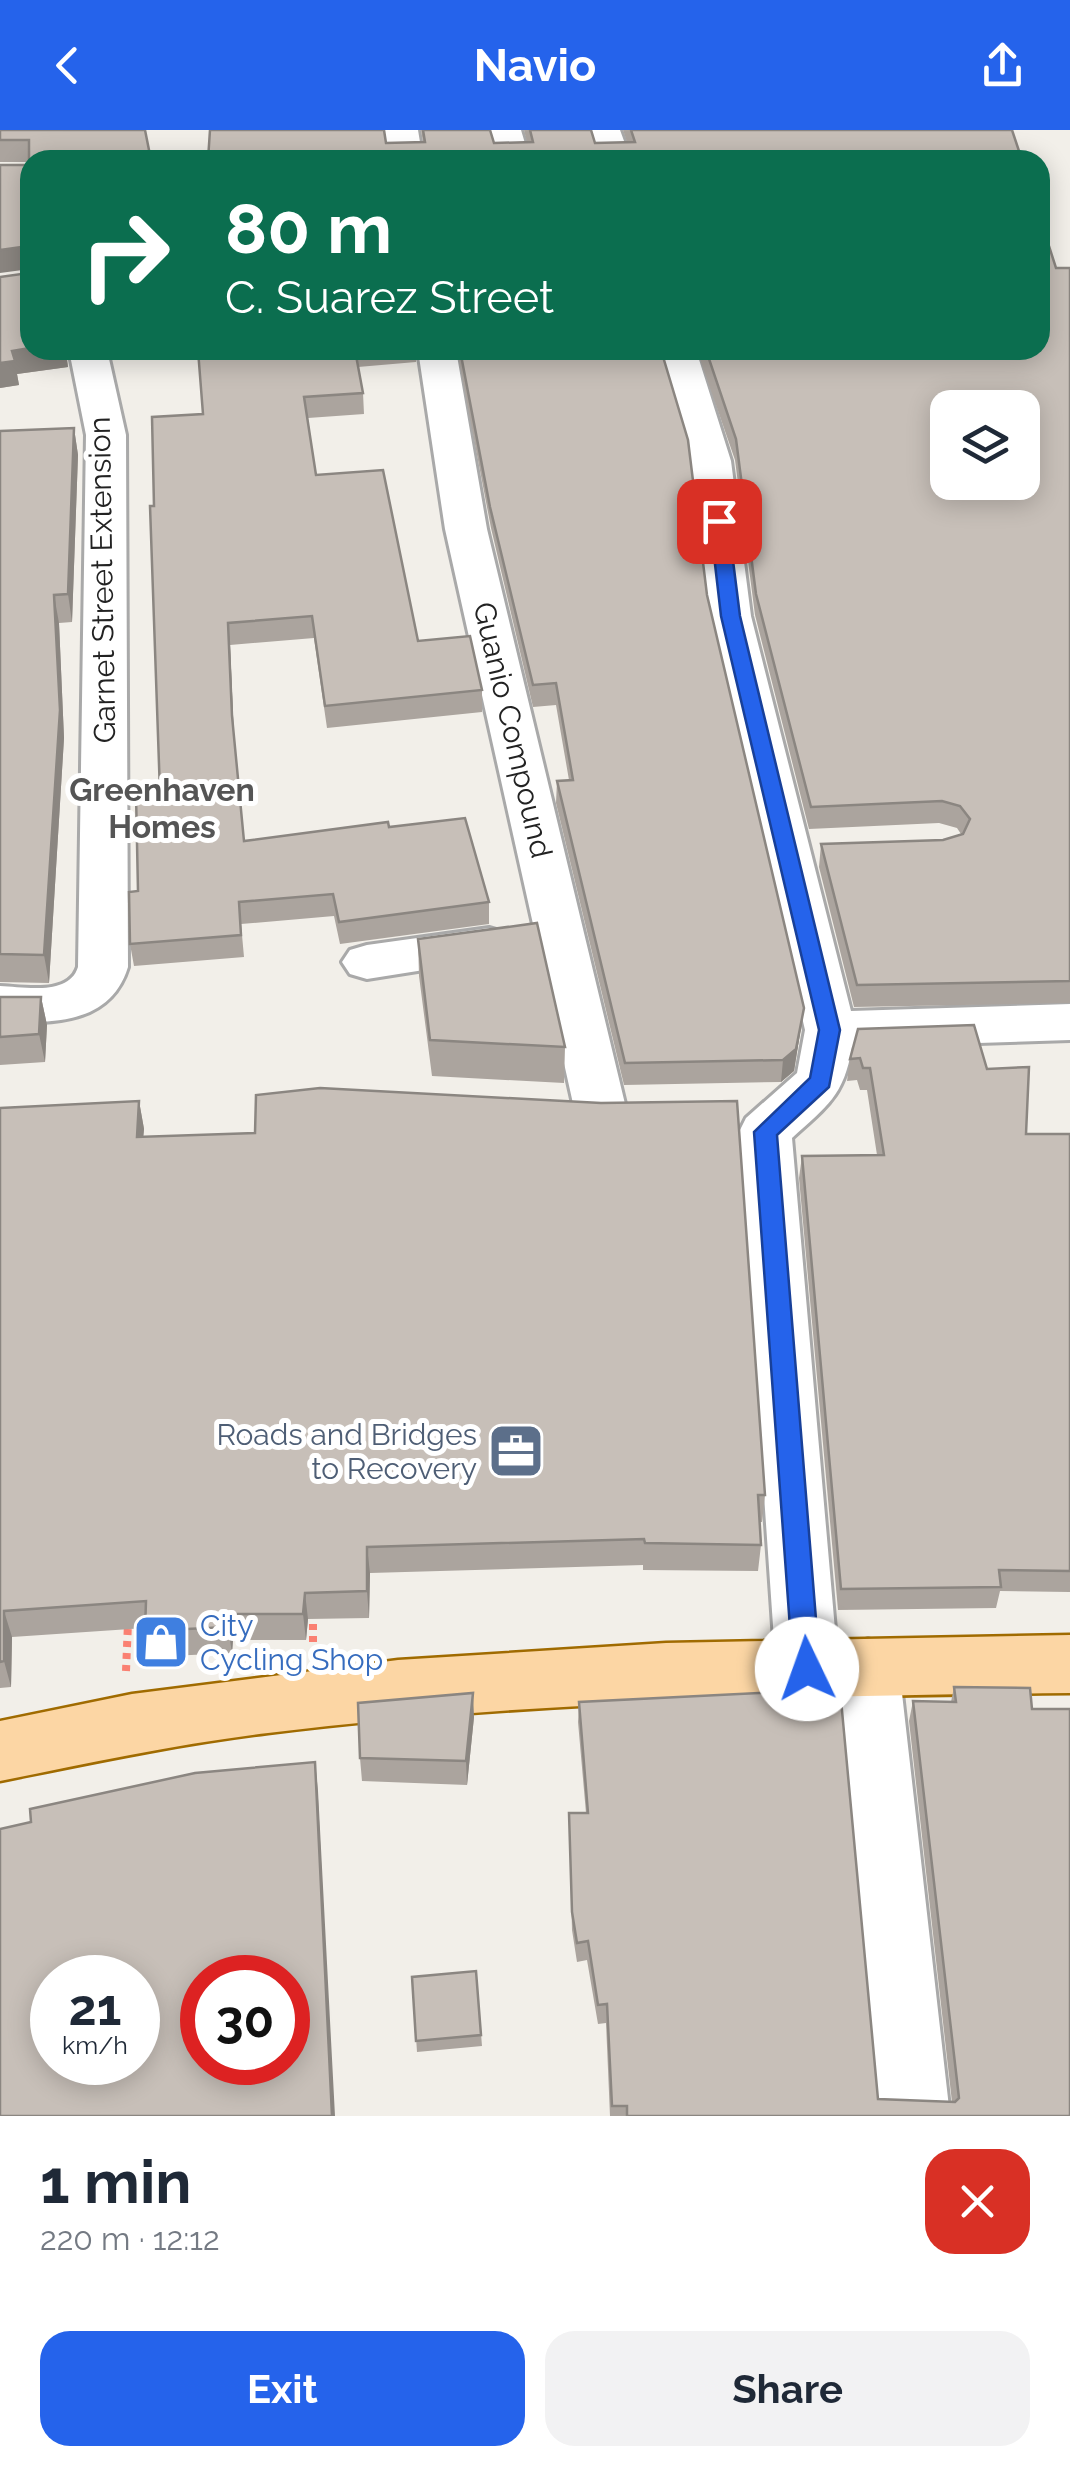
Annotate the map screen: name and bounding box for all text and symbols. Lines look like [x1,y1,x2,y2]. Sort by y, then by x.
icon: back [40,38,95,93]
icon: share [975,38,1030,93]
text: Navio [474,39,596,92]
text: 80 m [225,187,392,269]
icon: right [60,190,190,320]
text: C. Suarez Street [225,271,554,324]
map controls [930,390,1040,500]
button: layers [930,390,1040,500]
street label: Garnet Street Extension [82,416,122,744]
pin [677,479,762,564]
icon: arrive [692,494,747,549]
street label: Guanio Compound [467,599,559,861]
district label: Greenhaven Homes [69,771,255,845]
place label: Roads and Bridges to Recovery [216,1417,477,1486]
office icon: Roads and Bridges to Recovery [486,1421,546,1481]
place label: City Cycling Shop [200,1608,383,1677]
shop icon: City Cycling Shop [131,1612,191,1672]
position arrow [755,1617,859,1721]
speed limit sign: 30 [180,1955,310,2085]
text: 21 [69,1978,121,2037]
text: km/h [62,2030,128,2060]
text: 1 min [40,2147,191,2217]
button: close [925,2149,1030,2254]
text: 220 m · 12:12 [40,2220,220,2257]
button: Exit [40,2331,525,2446]
button: Share [545,2331,1030,2446]

